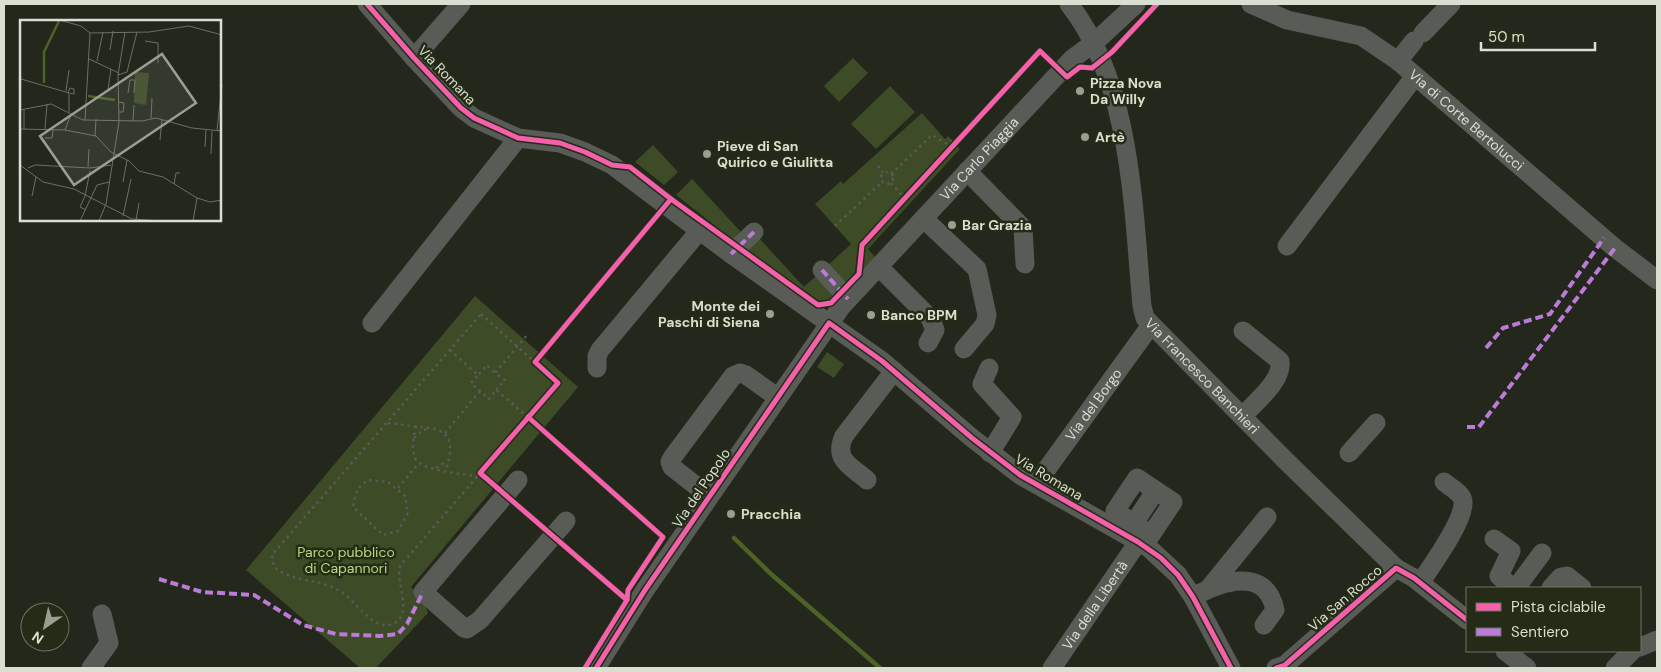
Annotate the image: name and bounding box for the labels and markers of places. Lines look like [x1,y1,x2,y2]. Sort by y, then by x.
place label: Pizza Nova Da Willy [1090,74,1162,108]
marker: Pizza Nova Da Willy [1074,85,1086,97]
place label: Artè [1095,128,1125,146]
marker: Artè [1079,131,1091,143]
place label: Pieve di San Quirico e Giulitta [717,137,833,171]
marker: Pieve di San Quirico e Giulitta [701,148,713,160]
place label: Bar Grazia [962,216,1032,234]
marker: Bar Grazia [946,219,958,231]
place label: Monte dei Paschi di Siena [658,297,760,331]
place label: Banco BPM [881,306,957,324]
marker: Monte dei Paschi di Siena [764,308,776,320]
marker: Banco BPM [865,309,877,321]
place label: Pracchia [741,505,801,523]
marker: Pracchia [725,508,737,520]

